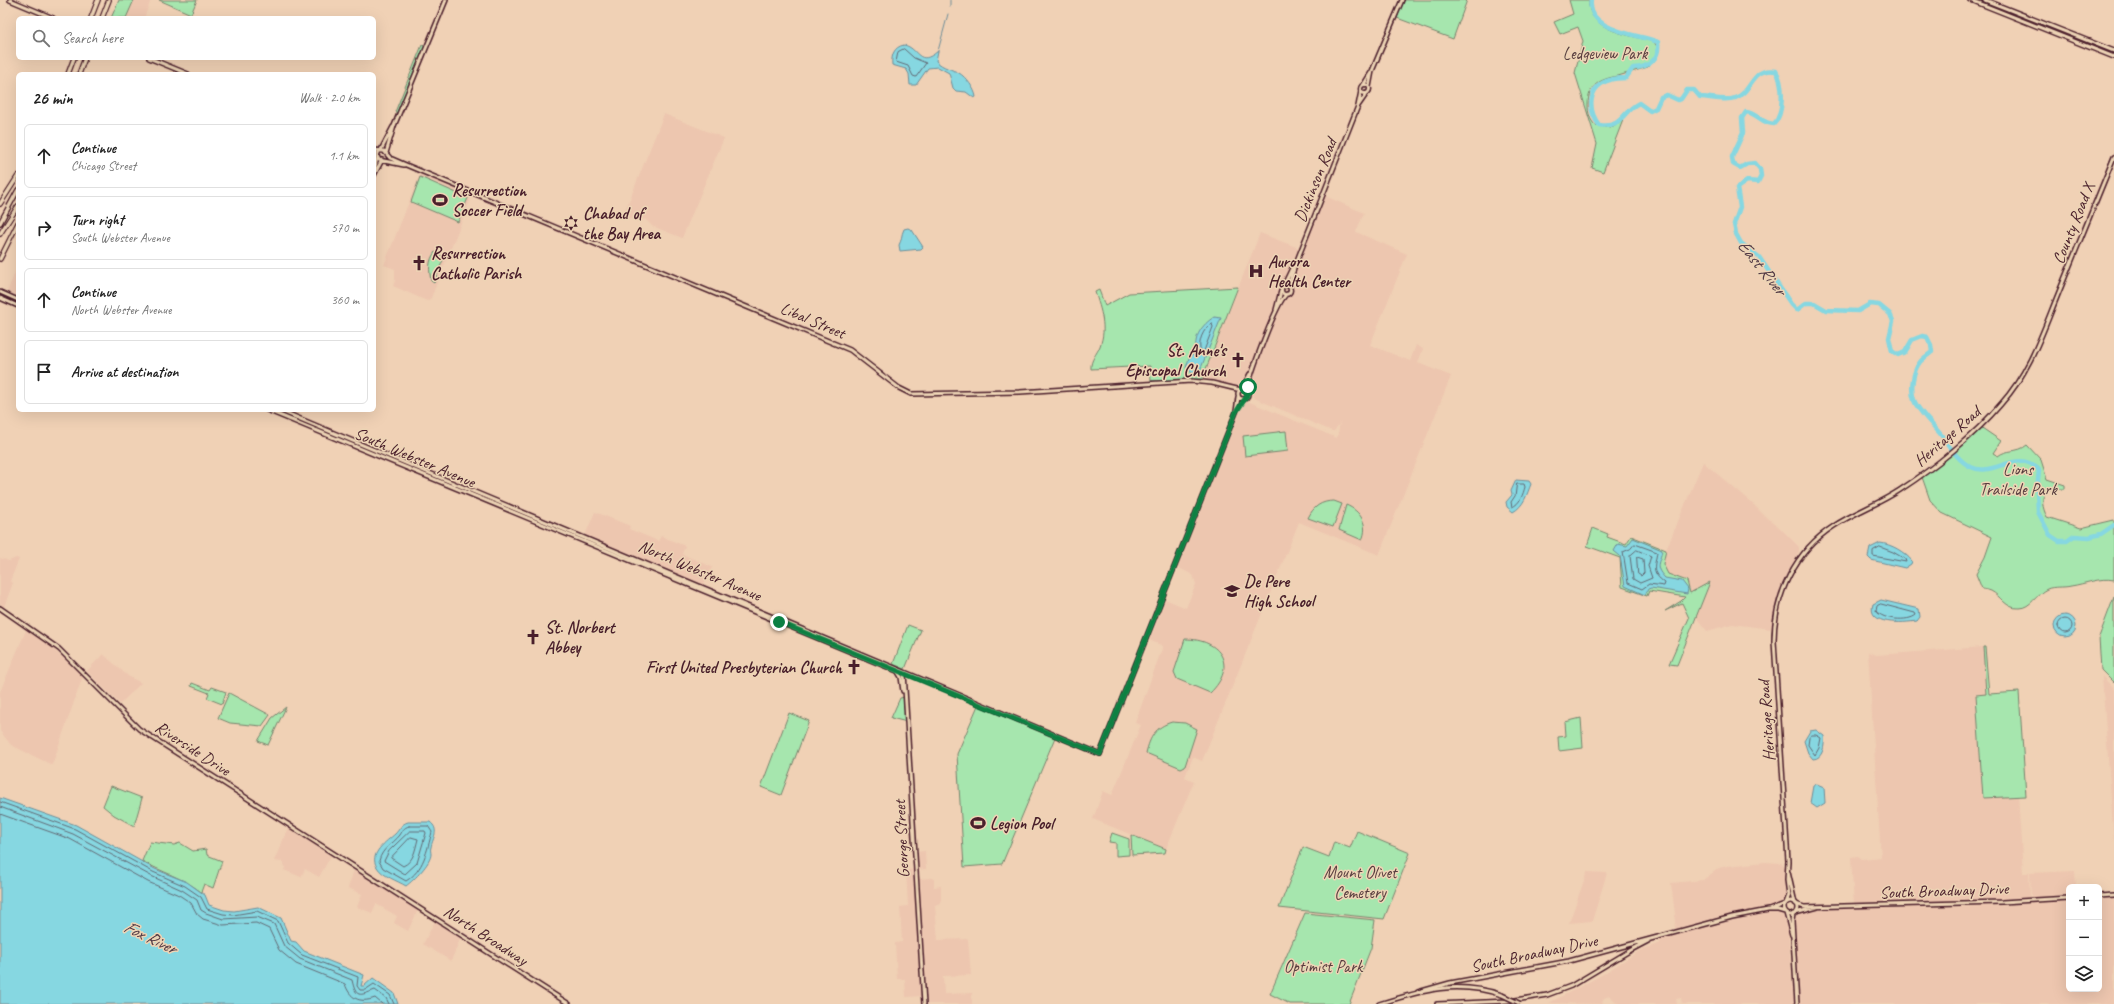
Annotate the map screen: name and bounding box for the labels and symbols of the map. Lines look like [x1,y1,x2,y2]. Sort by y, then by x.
park label: Ledgeview Park [1563,43,1649,64]
street label: Dickinson Road [1289,133,1343,225]
street label: County Road X [2048,178,2100,267]
place label: Resurrection Soccer Field [452,180,527,221]
sports icon: Resurrection Soccer Field [431,191,449,209]
place label: Chabad of the Bay Area [583,203,661,244]
synagogue icon: Chabad of the Bay Area [562,214,580,232]
water label: East River [1733,235,1793,302]
place label: Resurrection Catholic Parish [431,243,522,284]
place label: Aurora Health Center [1268,251,1352,292]
church icon: Resurrection Catholic Parish [410,254,428,272]
hospital icon: Aurora Health Center [1247,262,1265,280]
street label: Libal Street [777,297,851,344]
place label: St. Anne's Episcopal Church [1125,340,1228,381]
church icon: St. Anne's Episcopal Church [1229,351,1247,369]
route start [1239,378,1257,396]
street label: Heritage Road [1910,400,1987,471]
street label: South Webster Avenue [351,423,480,493]
park label: Lions Trailside Park [1979,459,2059,500]
street label: North Webster Avenue [635,535,766,606]
place label: De Pere High School [1244,571,1317,612]
school or university icon: De Pere High School [1223,582,1241,600]
route end [770,613,788,631]
place label: St. Norbert Abbey [545,617,617,658]
church icon: St. Norbert Abbey [524,628,542,646]
place label: First United Presbyterian Church [646,657,843,678]
church icon: First United Presbyterian Church [845,658,863,676]
street label: Heritage Road [1753,677,1780,762]
street label: Riverside Drive [151,716,235,781]
street label: George Street [889,797,914,879]
place label: Legion Pool [990,813,1056,834]
sports icon: Legion Pool [969,814,987,832]
park label: Mount Olivet Cemetery [1323,862,1399,903]
street label: South Broadway Drive [1879,878,2010,903]
street label: North Broadway [440,901,533,971]
water label: Fox River [120,915,183,960]
street label: South Broadway Drive [1469,930,1601,977]
park label: Optimist Park [1284,956,1364,977]

